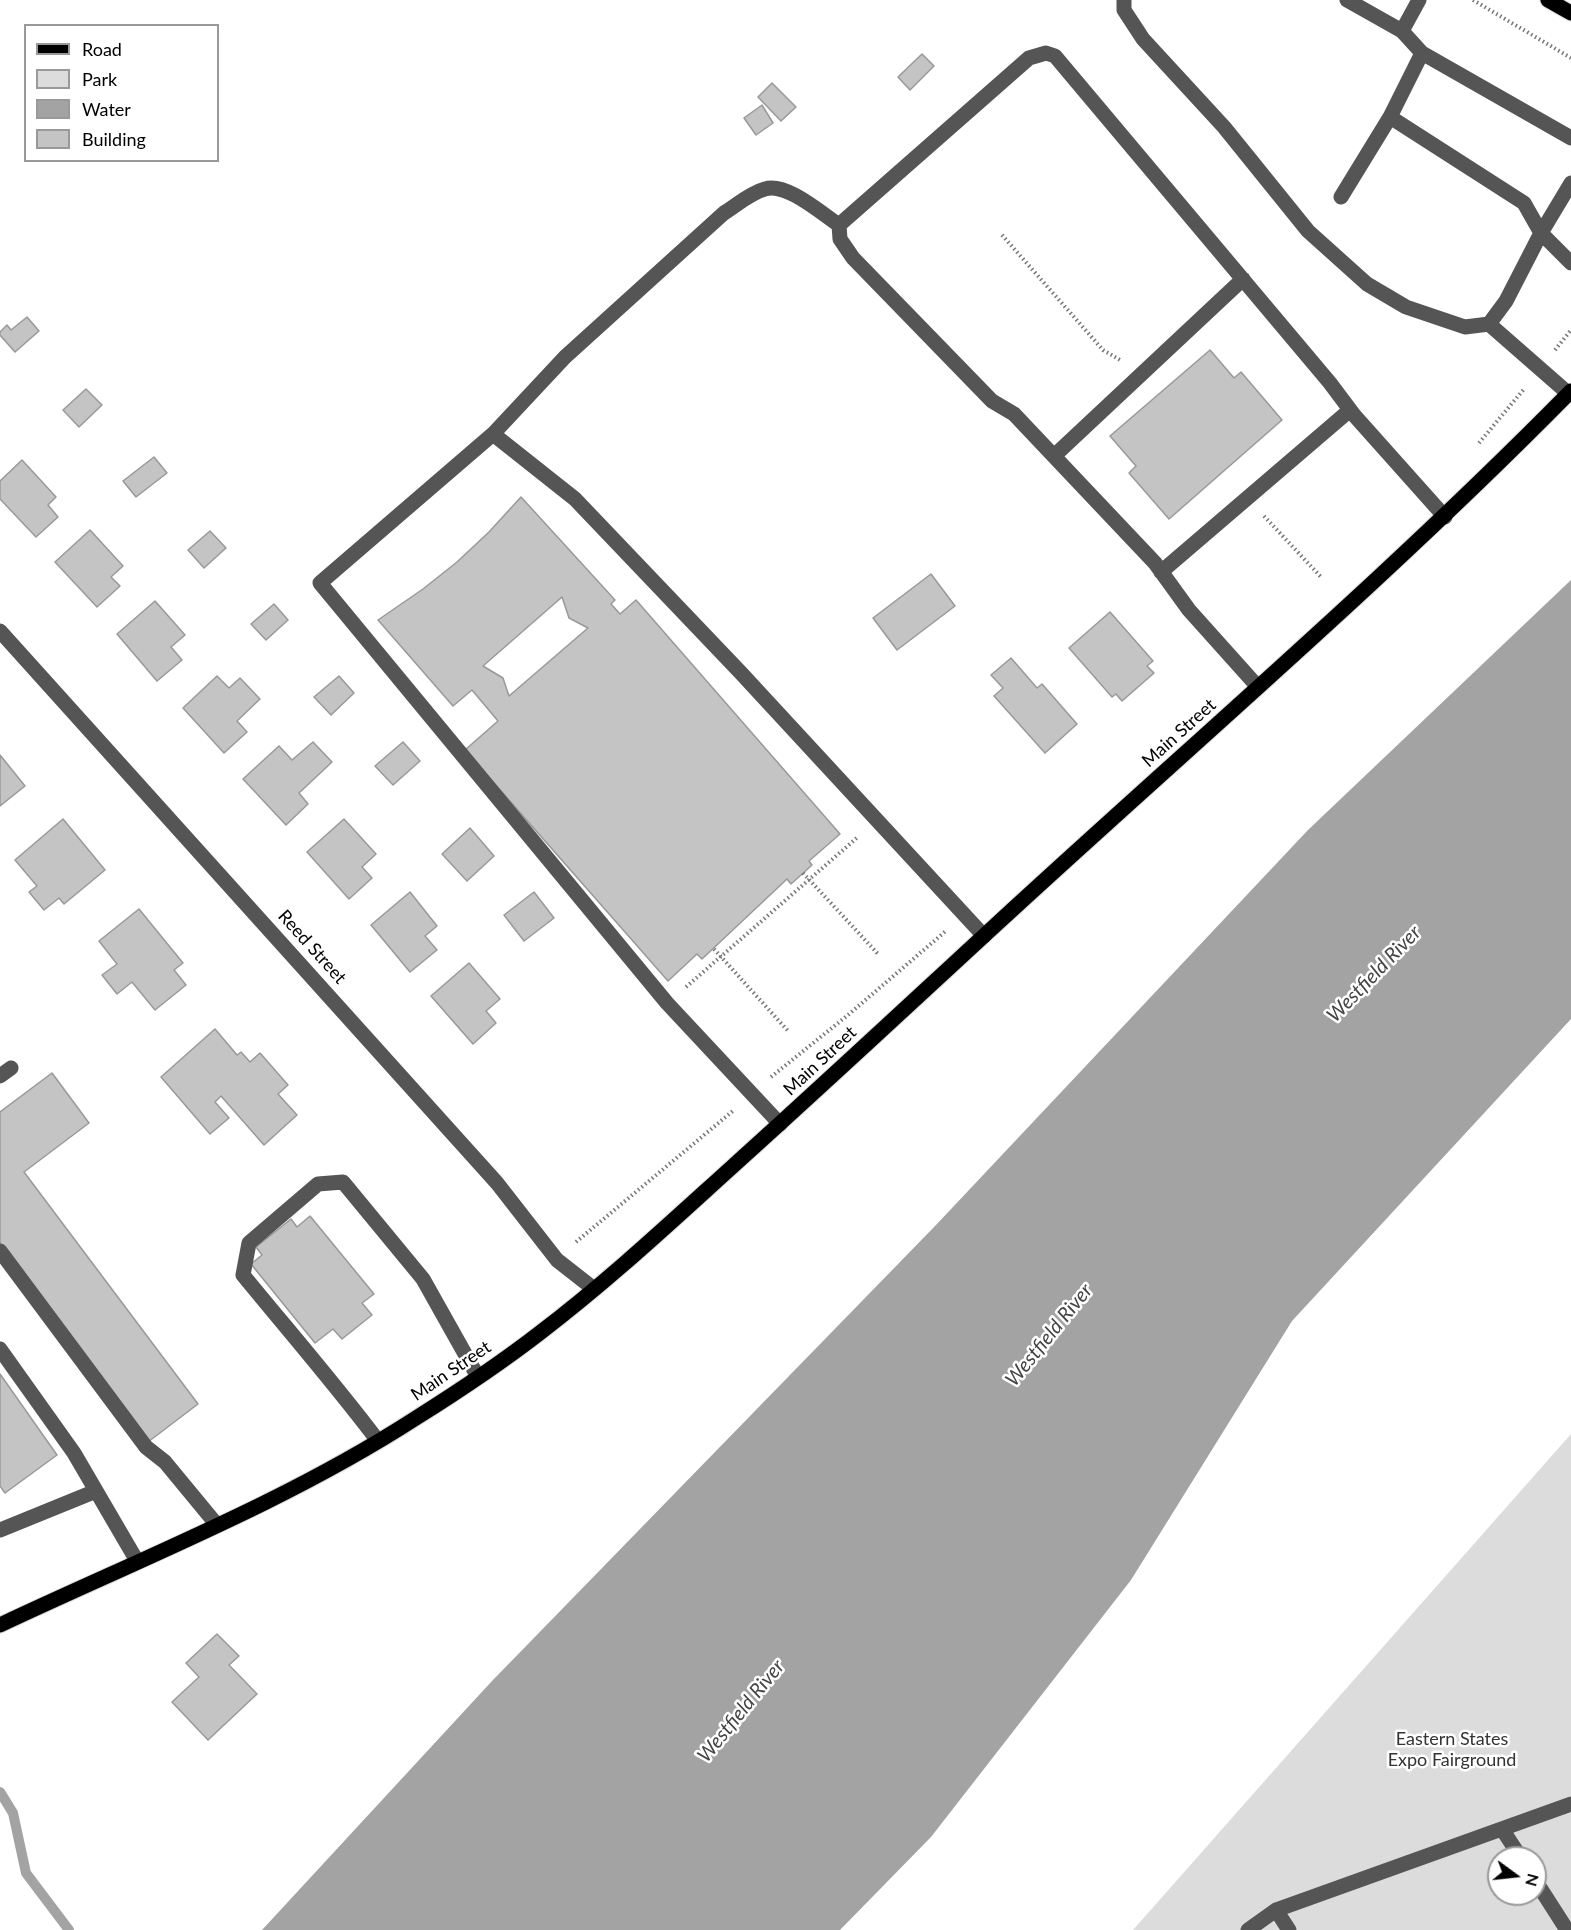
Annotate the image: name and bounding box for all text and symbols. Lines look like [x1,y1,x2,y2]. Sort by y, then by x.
legend [24,24,219,162]
text: Road [82,38,122,60]
text: Park [82,68,117,90]
text: Water [82,98,131,120]
text: Building [82,128,146,150]
street label: Main Street [1138,694,1220,772]
street label: Reed Street [273,906,351,988]
water label: Westfield River [1322,921,1426,1027]
street label: Main Street [779,1022,861,1100]
water label: Westfield River [1000,1279,1098,1391]
street label: Main Street [407,1336,495,1406]
water label: Westfield River [692,1655,790,1767]
park label: Eastern States Expo Fairground [1388,1728,1516,1770]
north arrow [1487,1846,1547,1906]
text: N [1522,1872,1544,1889]

